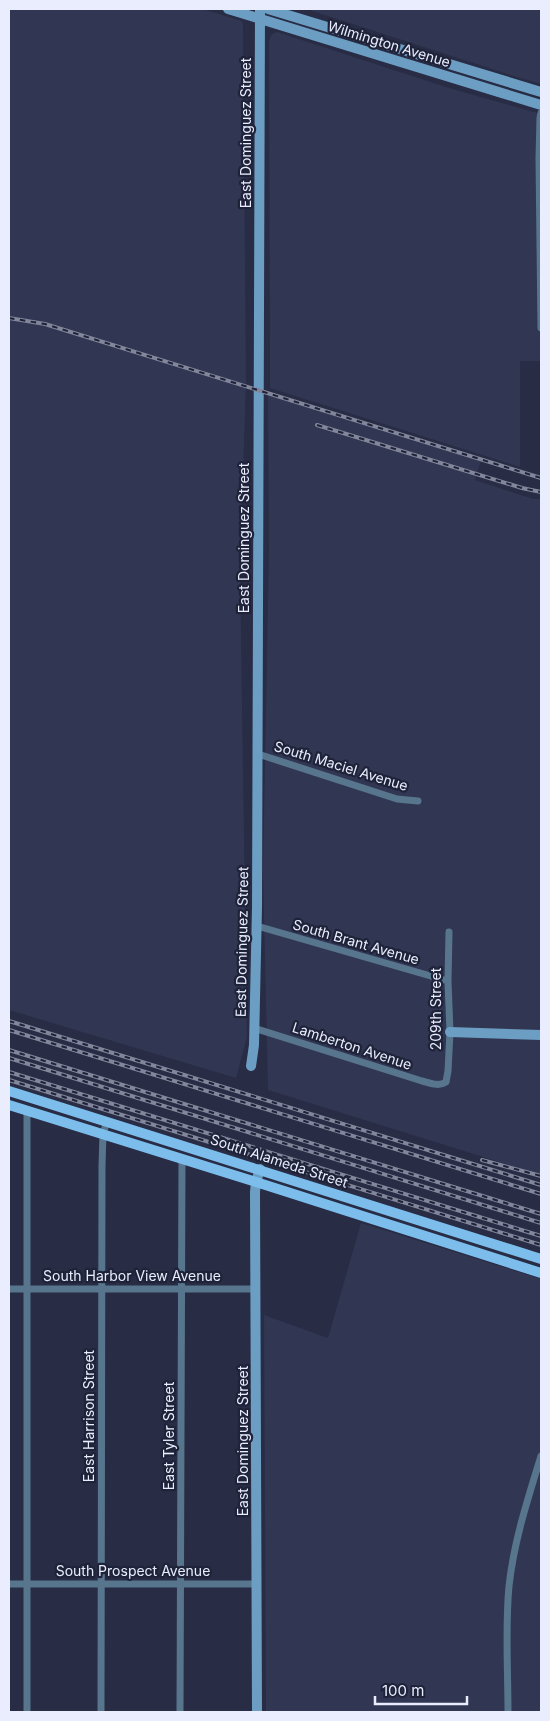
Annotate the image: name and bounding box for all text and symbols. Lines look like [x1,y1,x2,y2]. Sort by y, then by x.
street label: Wilmington Avenue [326,17,453,70]
street label: East Dominguez Street [237,57,254,208]
street label: East Dominguez Street [235,462,252,613]
street label: South Maciel Avenue [272,737,410,794]
street label: East Dominguez Street [232,866,251,1017]
street label: South Brant Avenue [291,915,421,968]
street label: 209th Street [427,967,444,1050]
street label: Lamberton Avenue [290,1018,414,1073]
street label: South Alameda Street [208,1130,350,1191]
street label: South Harbor View Avenue [43,1267,221,1284]
street label: East Harrison Street [80,1349,97,1482]
street label: East Dominguez Street [234,1365,251,1516]
street label: East Tyler Street [160,1381,177,1490]
street label: South Prospect Avenue [56,1562,210,1579]
scale bar [375,1674,468,1706]
text: 100 m [382,1681,424,1700]

